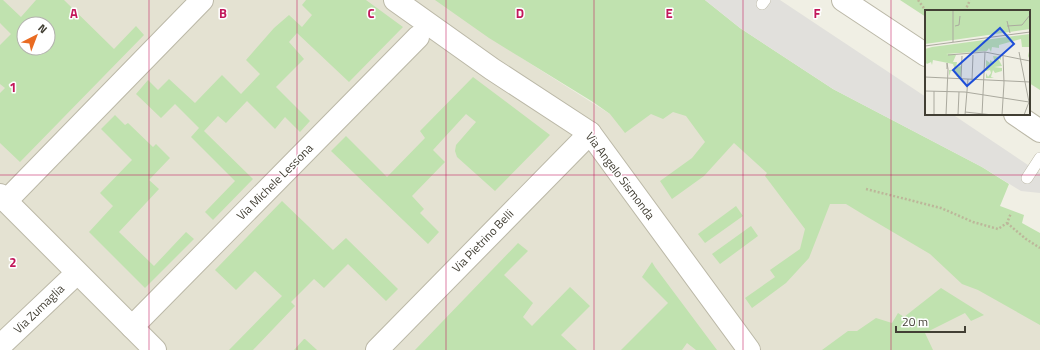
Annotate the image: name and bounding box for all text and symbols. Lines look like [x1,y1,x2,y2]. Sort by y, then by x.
text: A [70,3,78,23]
text: B [219,3,227,23]
text: C [367,3,375,23]
text: D [516,3,524,23]
text: E [665,3,673,23]
text: F [814,3,821,23]
inset map [925,10,1030,115]
north arrow [16,16,56,56]
text: N [35,20,51,37]
text: 1 [9,77,17,97]
street label: Via Angelo Sismonda [581,128,660,224]
street label: Via Michele Lessona [232,139,317,224]
street label: Via Pietrino Belli [447,205,518,277]
text: 2 [9,252,17,272]
street label: Via Zumaglia [9,279,68,338]
scale bar [896,308,965,334]
text: 20 m [902,312,928,331]

